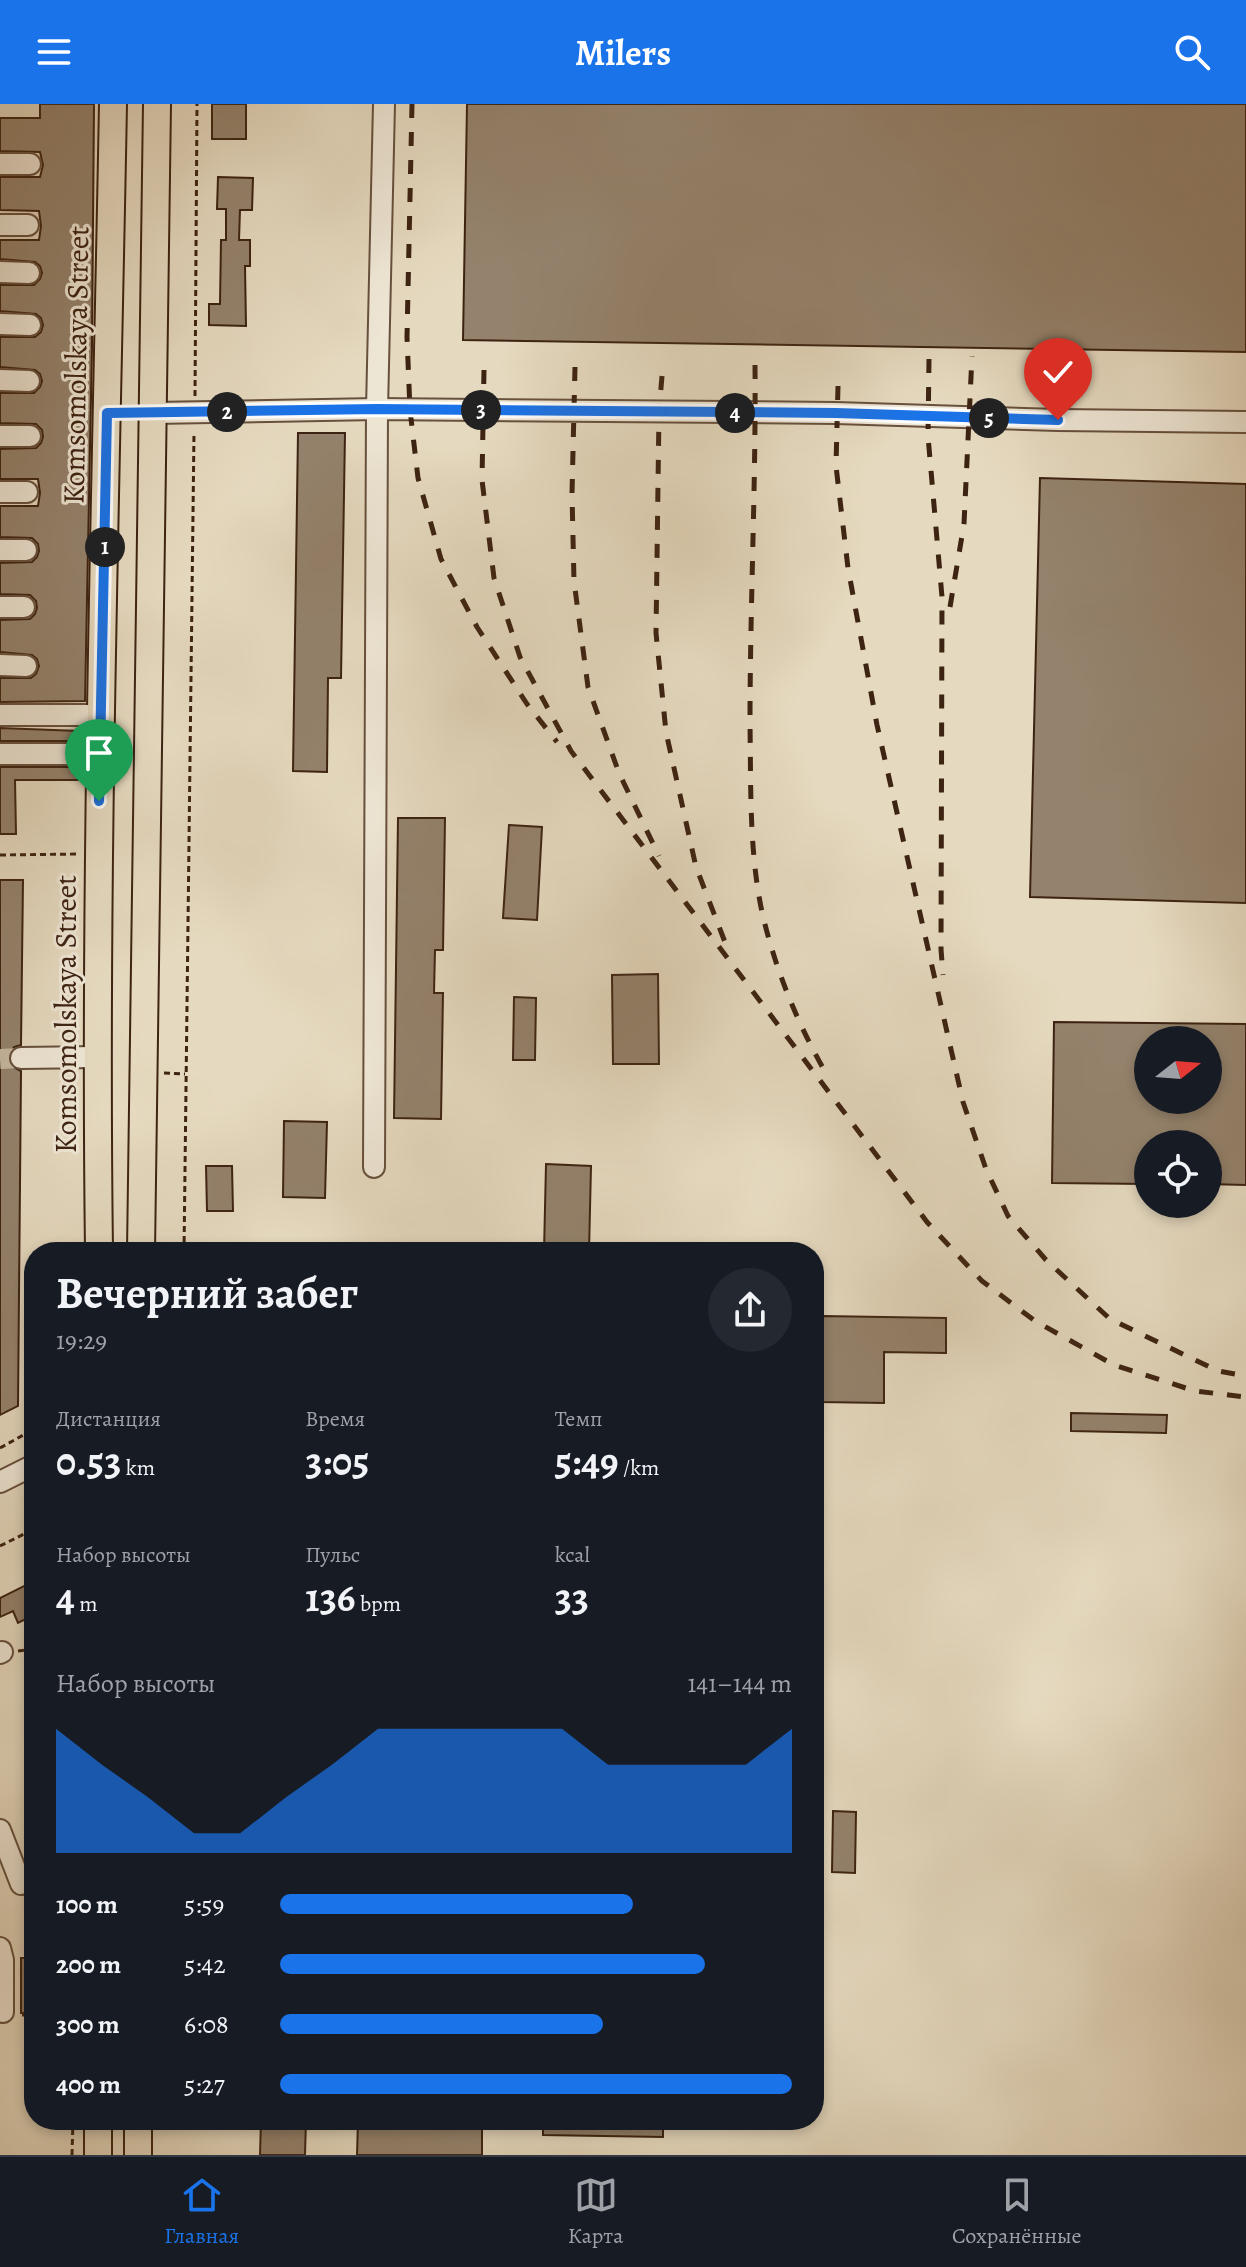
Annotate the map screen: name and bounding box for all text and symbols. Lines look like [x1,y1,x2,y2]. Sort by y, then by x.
text: Milers [575,28,671,77]
icon: menu [32,30,76,74]
icon: search [1170,30,1214,74]
street label: Komsomolskaya Street [54,225,98,505]
pin [1024,338,1092,420]
icon: check [1036,350,1080,394]
pin: 3 [461,390,501,430]
pin: 2 [207,392,247,432]
pin: 4 [715,393,755,433]
text: 3 [476,395,486,425]
text: 2 [222,397,232,427]
text: 4 [730,398,740,428]
pin: 5 [969,398,1009,438]
text: 5 [984,403,994,433]
pin: 1 [85,527,125,567]
text: 1 [101,532,109,562]
pin [65,719,133,801]
icon: arrive [77,731,121,775]
street label: Komsomolskaya Street [46,875,86,1153]
north arrow [1134,1026,1222,1114]
map controls [1134,1026,1222,1218]
button: locate [1134,1130,1222,1218]
text: Вечерний забег [56,1263,358,1323]
button: share [708,1268,792,1352]
text: 19:29 [56,1323,107,1358]
text: Дистанция [56,1404,161,1434]
text: Время [305,1404,365,1434]
text: Темп [555,1404,603,1434]
text: 0.53 [56,1434,121,1489]
text: 3:05 [305,1434,369,1489]
text: 5:49 [555,1434,619,1489]
text: km [121,1453,155,1483]
text: /km [619,1453,659,1483]
text: Набор высоты [56,1540,191,1570]
text: Пульс [305,1540,360,1570]
text: kcal [555,1540,590,1570]
text: 4 [56,1570,75,1625]
text: 136 [305,1570,356,1625]
text: 33 [555,1570,589,1625]
text: m [75,1589,97,1619]
text: bpm [356,1589,401,1619]
text: Набор высоты [56,1666,215,1701]
text: 141–144 m [687,1666,792,1701]
text: 100 m [56,1887,118,1922]
text: 5:59 [184,1887,224,1922]
text: 200 m [56,1947,121,1982]
text: 5:42 [184,1947,226,1982]
text: 300 m [56,2007,120,2042]
text: 6:08 [184,2007,229,2042]
text: 400 m [56,2067,121,2102]
text: 5:27 [184,2067,225,2102]
tab: Главная [164,2173,239,2251]
tab: Карта [568,2173,623,2251]
tab: Сохранённые [952,2173,1082,2251]

